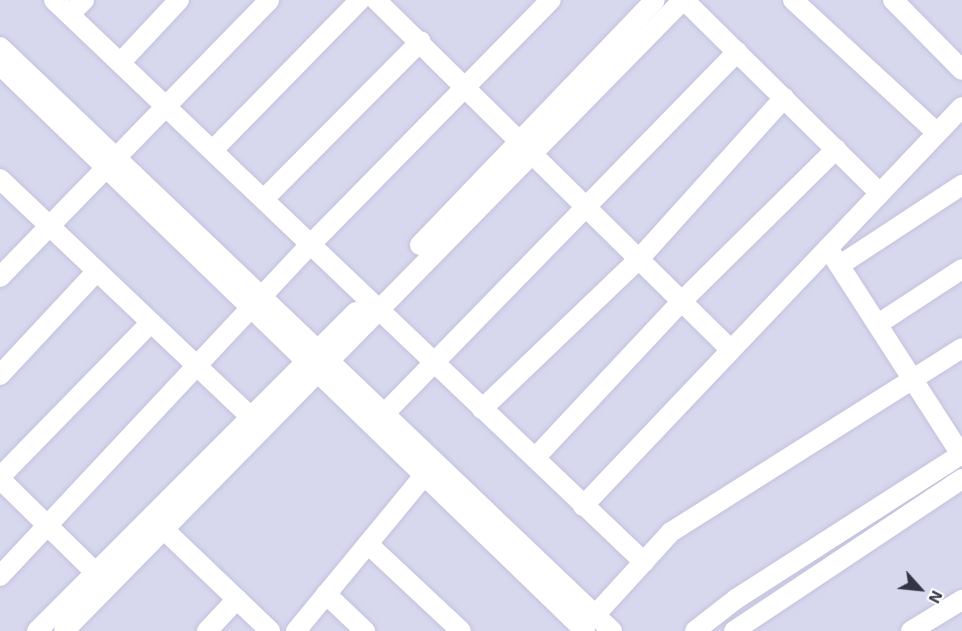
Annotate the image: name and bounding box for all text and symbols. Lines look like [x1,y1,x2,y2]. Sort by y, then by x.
north arrow [890,559,950,619]
text: N [925,588,948,607]

